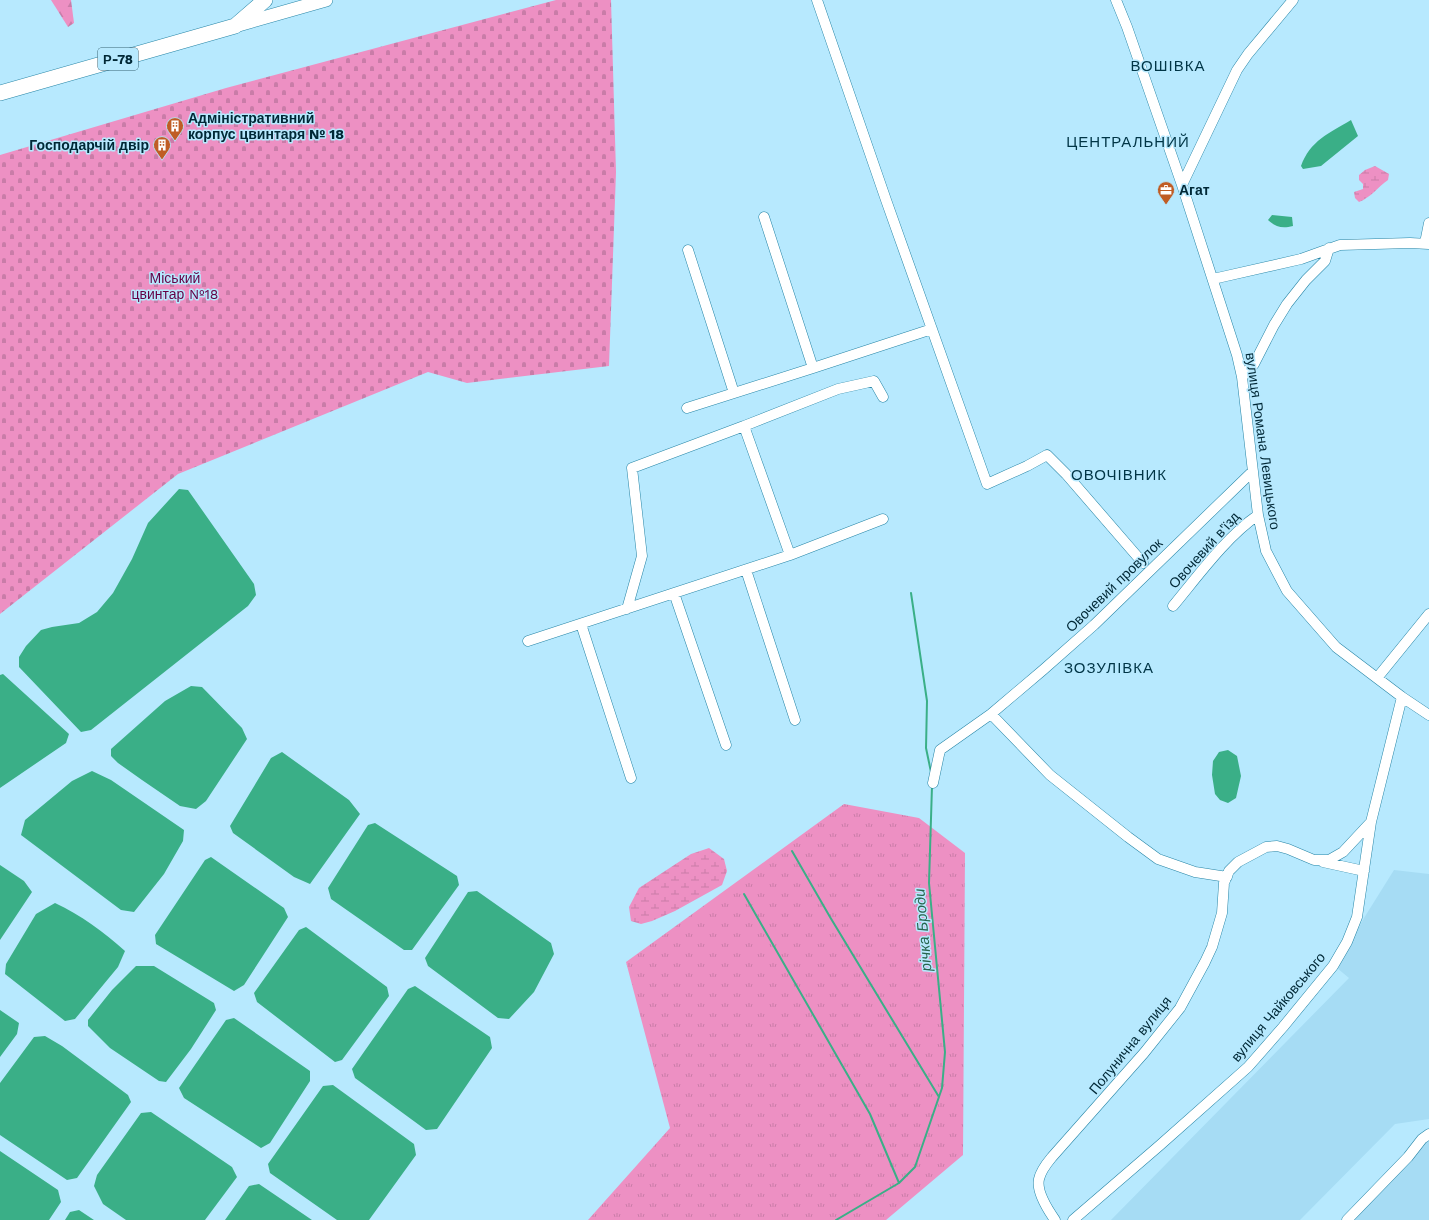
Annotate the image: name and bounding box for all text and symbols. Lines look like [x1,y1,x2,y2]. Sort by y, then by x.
road number: Р-78 [98,48,138,70]
district label: ВОШІВКА [1131,57,1205,75]
place label: Адміністративний корпус цвинтаря № 18 [188,110,344,142]
building icon: Адміністративний корпус цвинтаря № 18 [165,116,185,141]
district label: ЦЕНТРАЛЬНИЙ [1066,133,1190,151]
building icon: Господарчій двір [152,135,172,160]
place label: Господарчій двір [29,137,149,153]
office icon: Агат [1156,180,1176,205]
place label: Агат [1179,182,1210,198]
park label: Міський цвинтар №18 [131,270,219,302]
street label: вулиця Романа Левицького [1243,351,1283,531]
district label: ОВОЧІВНИК [1071,466,1167,484]
street label: Овочевий в'їзд [1165,508,1243,592]
street label: Овочевий провулок [1062,534,1166,635]
district label: ЗОЗУЛІВКА [1064,659,1154,677]
water label: річка Броди [910,887,936,973]
street label: вулиця Чайковського [1228,949,1328,1065]
street label: Полунична вулиця [1086,993,1174,1097]

